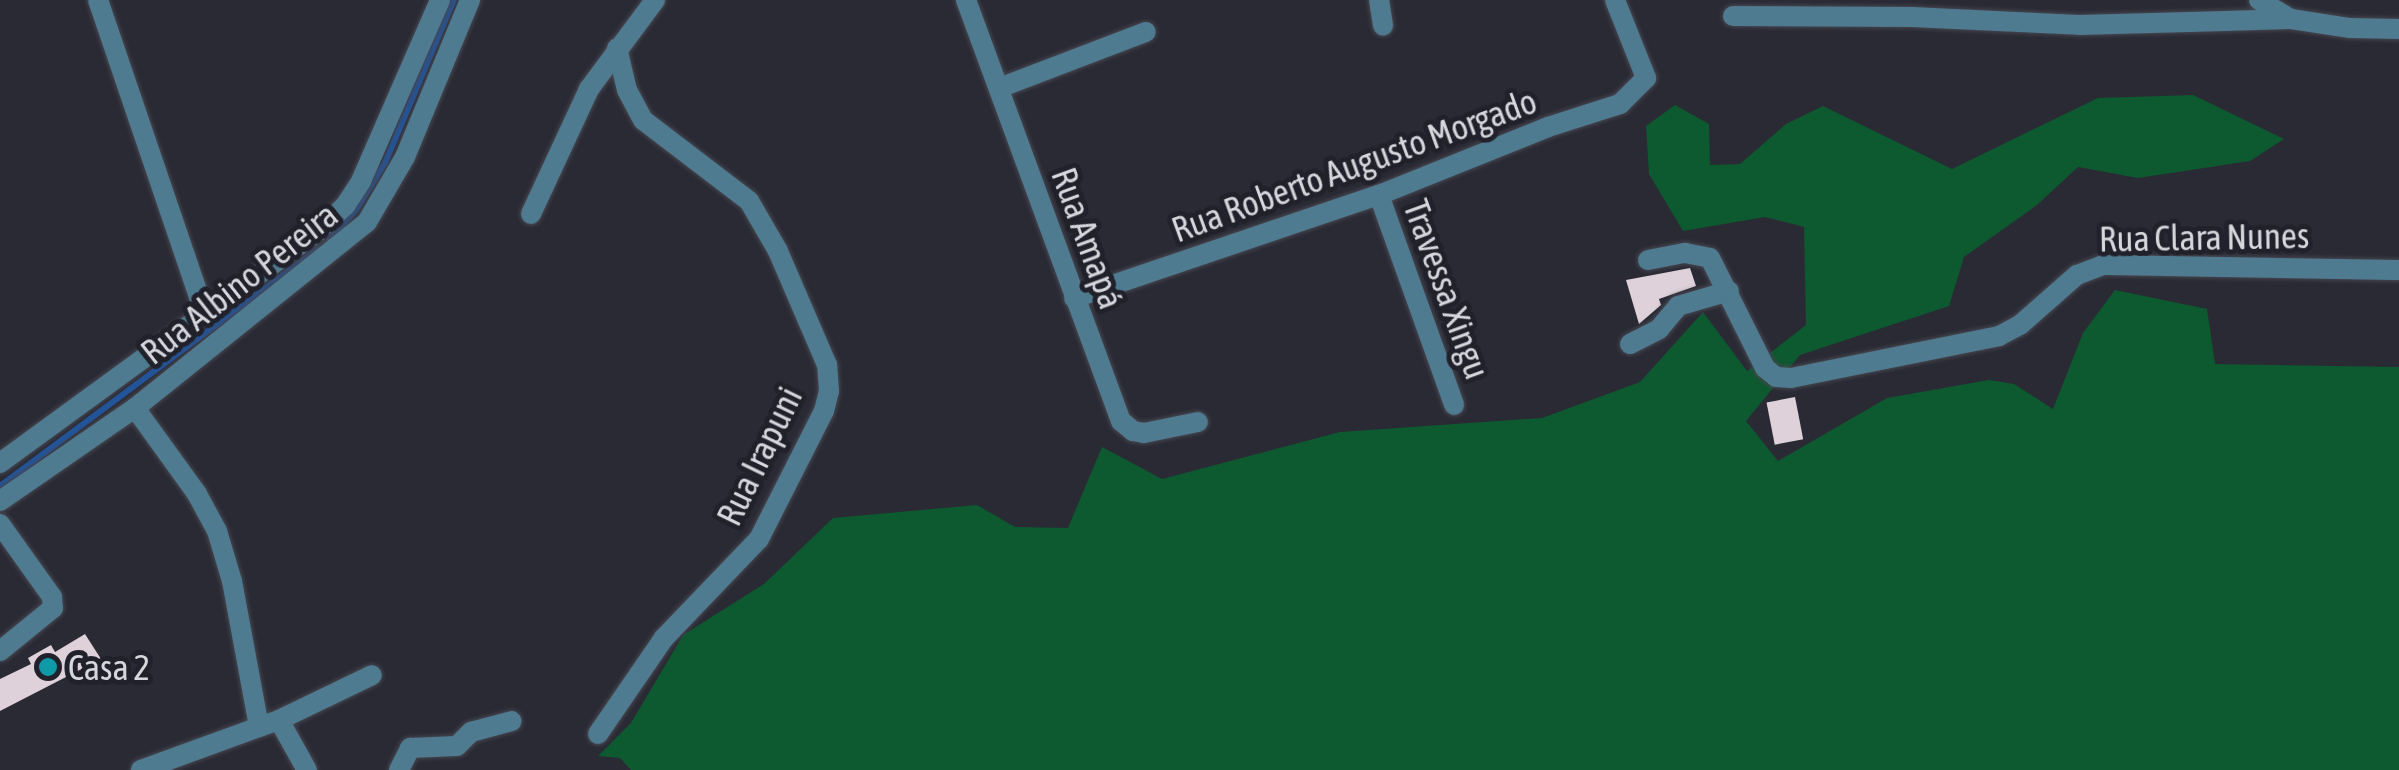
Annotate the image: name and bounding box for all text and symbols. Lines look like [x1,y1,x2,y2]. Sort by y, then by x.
street label: Rua Roberto Augusto Morgado [1166,79,1542,251]
street label: Rua Amapá [1043,162,1133,314]
street label: Rua Albino Pereira [132,193,346,373]
street label: Travessa Xingu [1395,194,1499,384]
street label: Rua Clara Nunes [2099,214,2309,260]
street label: Rua Irapuni [708,380,810,532]
place label: Casa 2 [68,646,150,688]
marker: Casa 2 [37,656,59,678]

